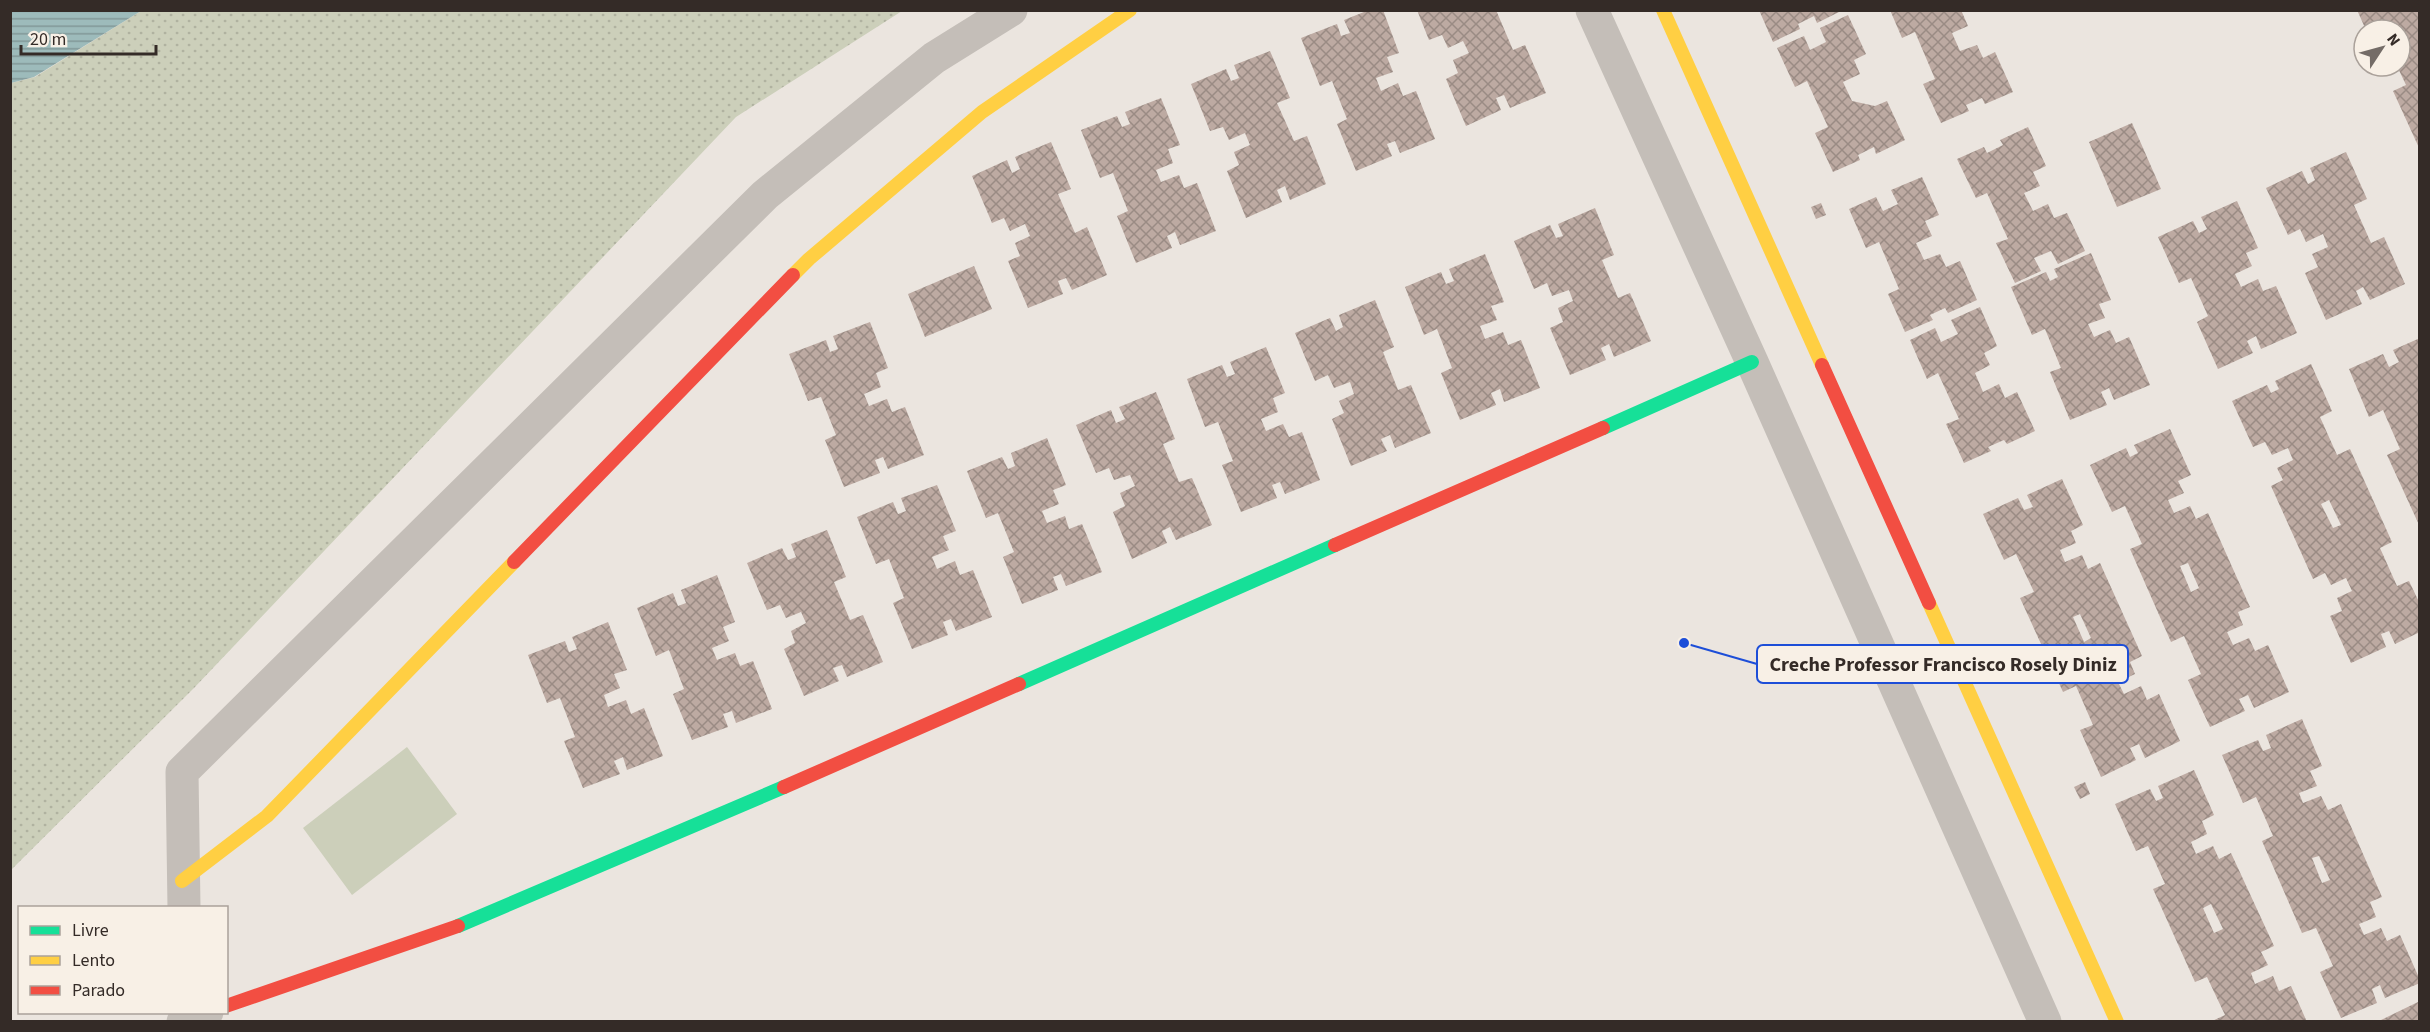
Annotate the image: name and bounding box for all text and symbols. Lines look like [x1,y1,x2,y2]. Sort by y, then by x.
scale bar [21,18,156,56]
north arrow [2352,18,2412,78]
text: 20 m [30,27,66,52]
text: N [2381,29,2405,51]
callout: Creche Professor Francisco Rosely Diniz [1757,645,2128,683]
text: Creche Professor Francisco Rosely Diniz [1769,651,2117,679]
legend [18,906,228,1014]
text: Livre [72,918,109,943]
text: Lento [72,948,115,973]
text: Parado [72,978,125,1003]

